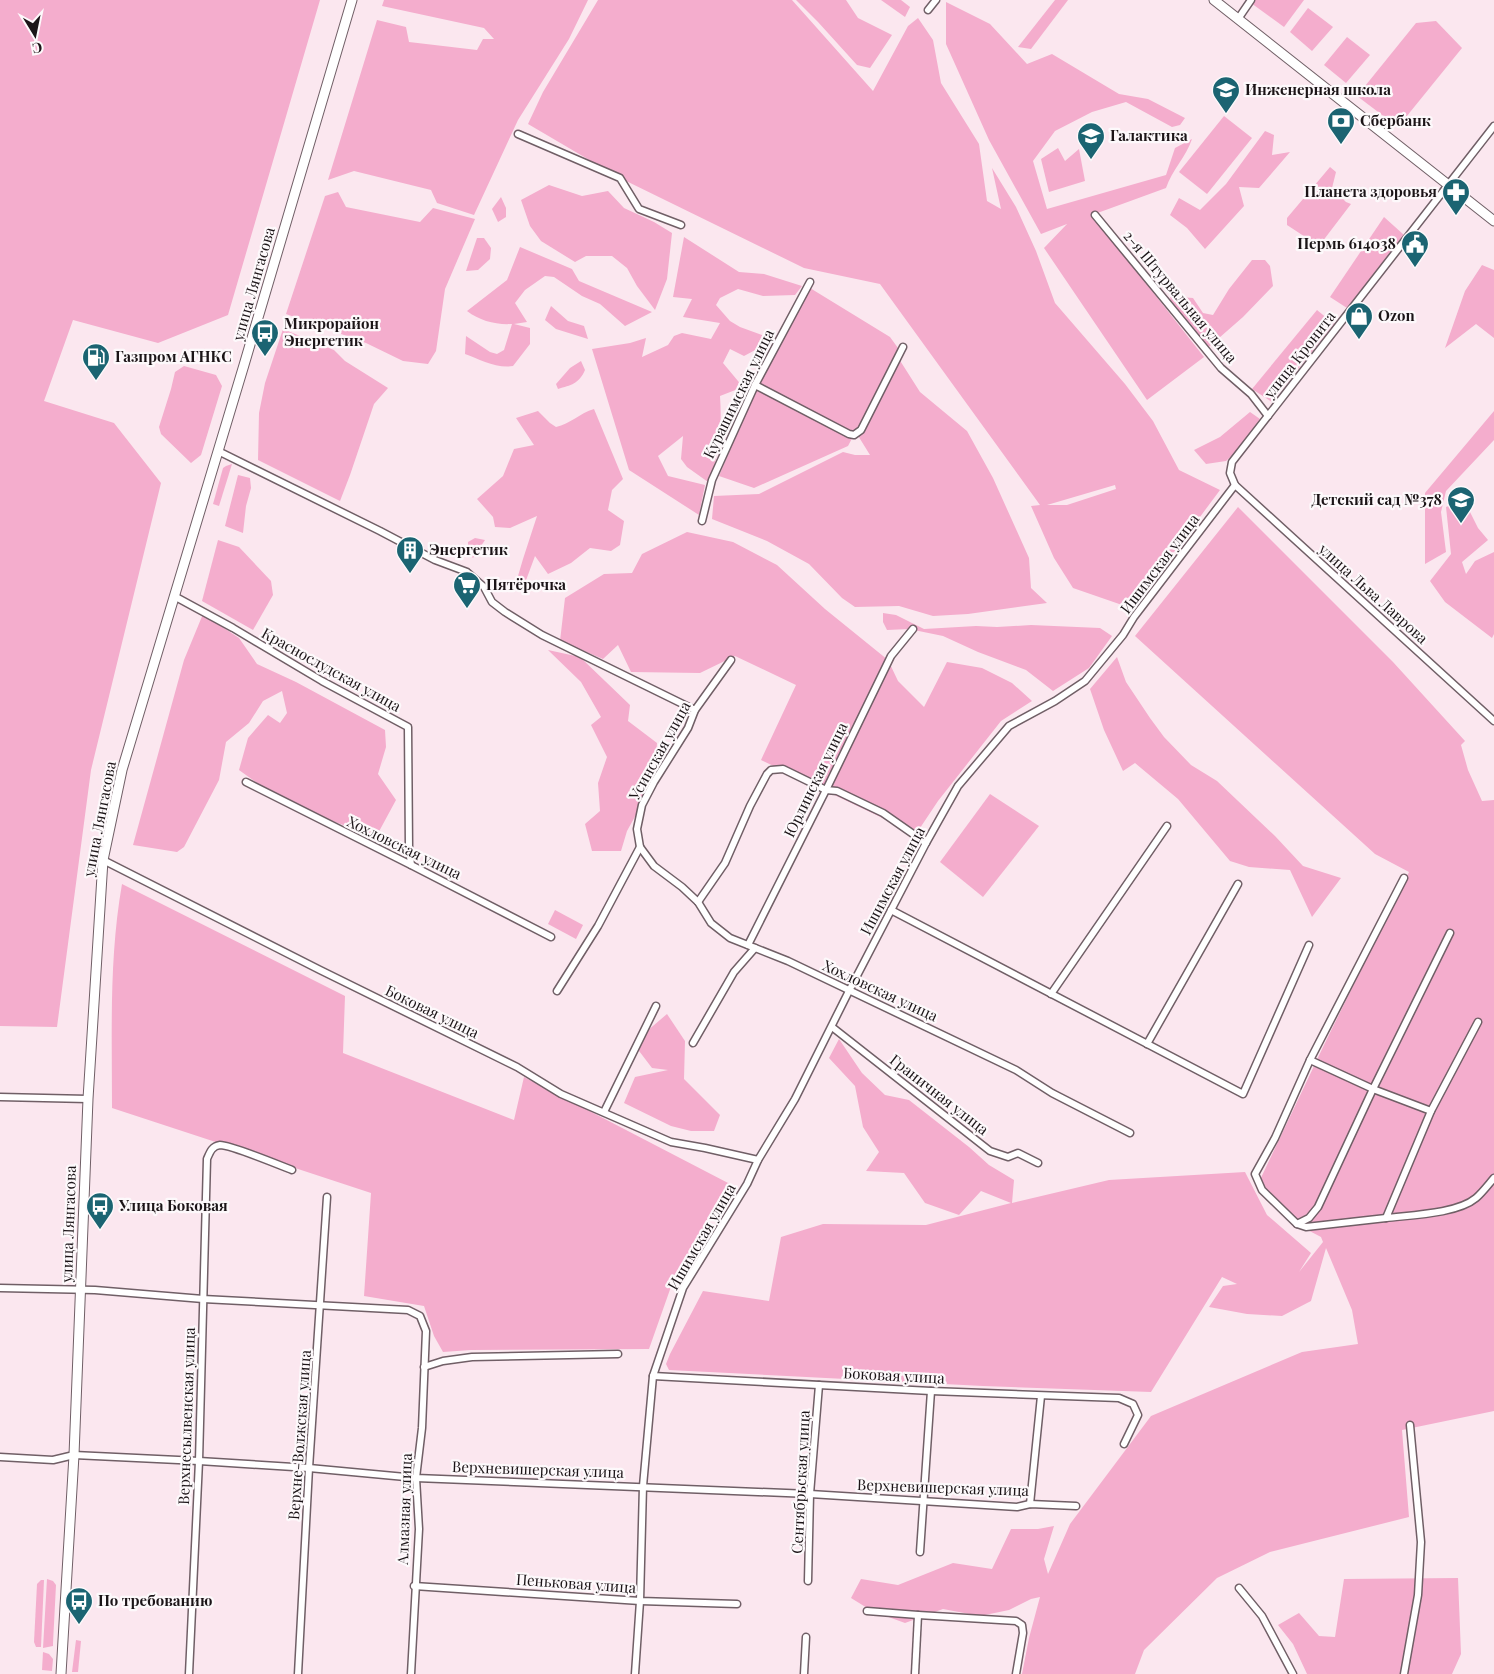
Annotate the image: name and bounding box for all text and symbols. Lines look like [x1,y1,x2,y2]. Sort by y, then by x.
north arrow [10,10,60,60]
text: С [31,38,44,59]
school or university icon: Инженерная школа [1211,75,1241,114]
place label: Инженерная школа [1245,79,1391,99]
bank icon: Сбербанк [1326,106,1356,145]
place label: Сбербанк [1360,110,1432,130]
school or university icon: Галактика [1076,121,1106,160]
place label: Галактика [1110,125,1188,145]
pharmacy icon: Планета здоровья [1441,177,1471,216]
place label: Планета здоровья [1304,181,1437,201]
street label: улица Лянгасова [227,224,279,344]
street label: 2-я Штурвальная улица [1119,226,1242,367]
public building icon: Пермь 614038 [1400,229,1430,268]
place label: Пермь 614038 [1297,233,1396,253]
shop icon: Ozon [1344,301,1374,340]
place label: Ozon [1378,305,1415,325]
street label: улица Кронита [1258,306,1340,403]
place label: Микрорайон Энергетик [284,313,379,350]
bus stop icon: Микрорайон Энергетик [250,318,280,357]
street label: Курашимская улица [698,325,778,462]
fuel station icon: Газпром АГНКС [81,342,111,381]
place label: Газпром АГНКС [115,346,232,366]
school or university icon: Детский сад №378 [1446,485,1476,524]
place label: Детский сад №378 [1312,489,1442,509]
street label: Ишимская улица [1115,509,1204,617]
building icon: Энергетик [395,535,425,574]
street label: улица Льва Лаврова [1314,538,1433,648]
place label: Энергетик [429,539,509,559]
supermarket icon: Пятёрочка [452,570,482,609]
place label: Пятёрочка [486,574,566,594]
street label: Краснослудская улица [258,622,405,716]
street label: Усинская улица [623,697,695,804]
street label: Юрлинская улица [779,718,852,840]
street label: улица Лянгасова [78,759,120,879]
street label: Хохловская улица [344,811,465,884]
street label: Ишимская улица [855,822,929,938]
street label: Хохловская улица [820,955,942,1026]
street label: Боковая улица [382,980,483,1043]
street label: Граничная улица [886,1049,993,1139]
street label: улица Лянгасова [56,1164,80,1284]
street label: Ишимская улица [662,1179,740,1293]
bus stop icon: Улица Боковая [85,1191,115,1230]
place label: Улица Боковая [118,1195,228,1215]
street label: Верхнесылвенская улица [173,1326,199,1505]
street label: Верхне-Волжская улица [283,1349,315,1521]
street label: Боковая улица [843,1362,946,1388]
street label: Сентябрьская улица [786,1409,814,1554]
street label: Алмазная улица [392,1452,416,1566]
street label: Верхневишерская улица [452,1456,625,1482]
street label: Верхневишерская улица [857,1474,1030,1500]
street label: Пеньковая улица [515,1569,637,1597]
bus stop icon: По требованию [64,1586,94,1625]
place label: По требованию [98,1590,212,1610]

